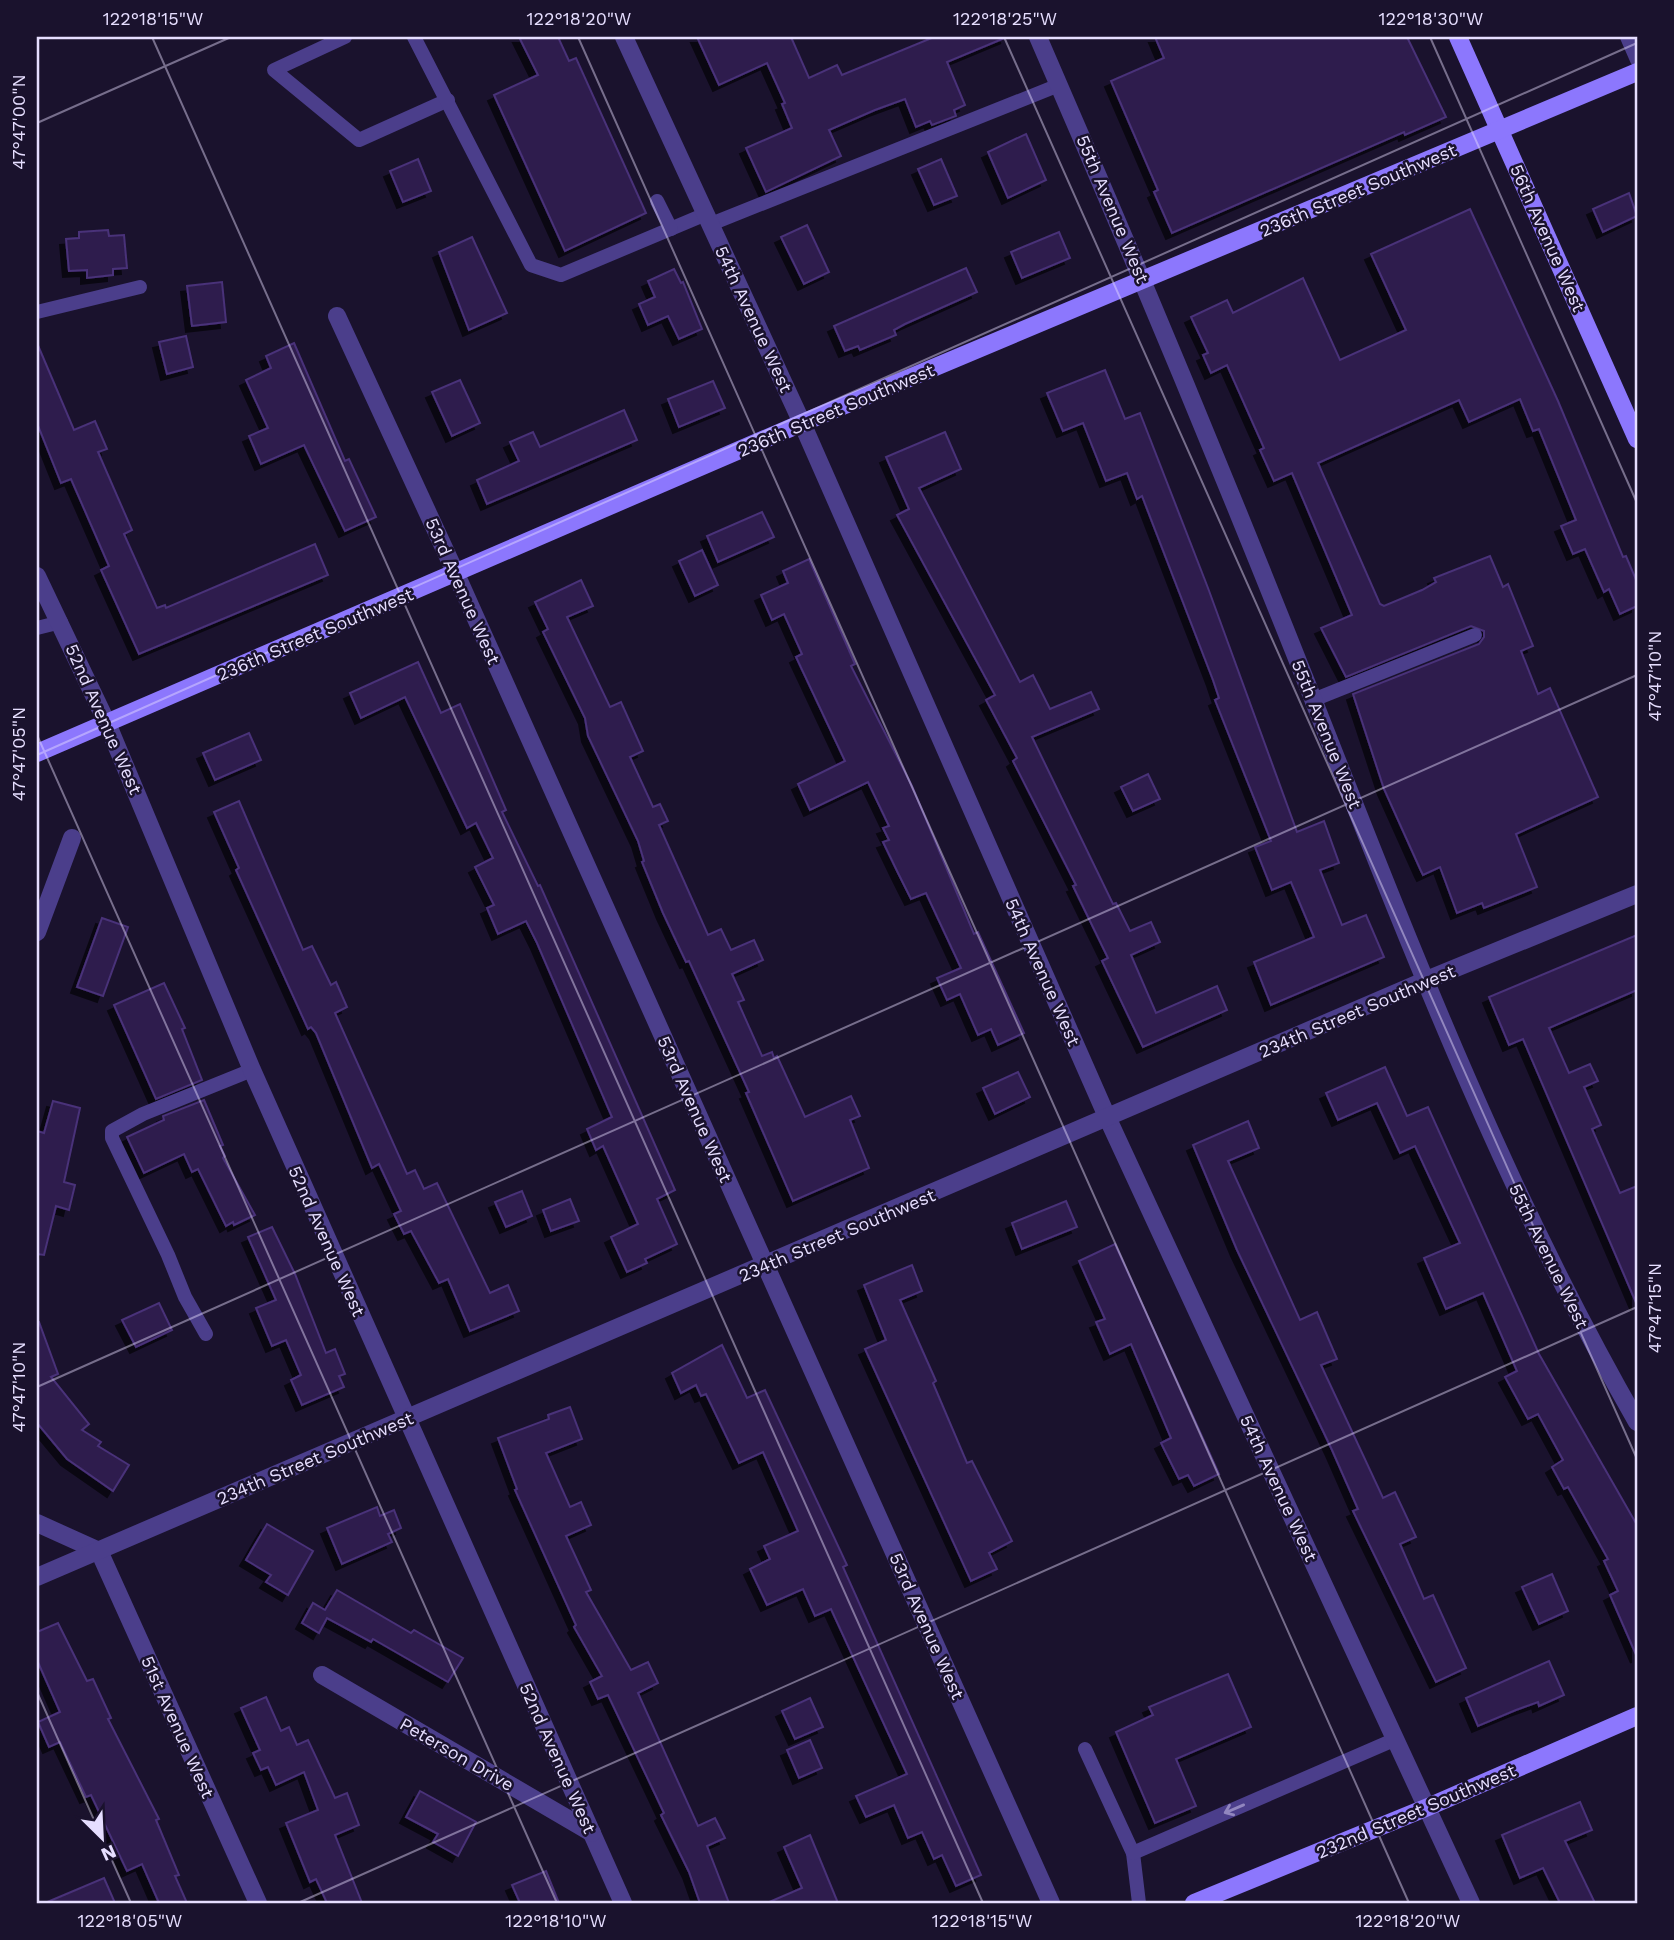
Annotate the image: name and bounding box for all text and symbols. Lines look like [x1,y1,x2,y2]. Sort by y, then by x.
text: 122°18'15"W [103,8,203,29]
text: 122°18'20"W [527,8,631,29]
text: 122°18'25"W [953,8,1057,29]
text: 122°18'30"W [1379,8,1483,29]
text: 47°47'00"N [8,74,29,170]
street label: 55th Avenue West [1072,132,1154,286]
street label: 236th Street Southwest [1257,139,1460,241]
street label: 56th Avenue West [1506,161,1590,315]
street label: 54th Avenue West [711,242,797,396]
street label: 236th Street Southwest [735,359,938,461]
street label: 53rd Avenue West [421,514,505,668]
street label: 236th Street Southwest [214,583,417,685]
text: 47°47'10"N [1644,630,1665,722]
street label: 52nd Avenue West [61,641,147,798]
street label: 55th Avenue West [1288,657,1367,812]
text: 47°47'05"N [8,707,29,801]
street label: 54th Avenue West [1001,895,1085,1049]
street label: 234th Street Southwest [1256,960,1459,1062]
street label: 53rd Avenue West [653,1032,737,1186]
street label: 52nd Avenue West [284,1163,370,1320]
street label: 55th Avenue West [1505,1180,1593,1332]
street label: 234th Street Southwest [736,1184,939,1286]
text: 47°47'15"N [1644,1263,1665,1353]
text: 47°47'10"N [8,1341,29,1433]
street label: 234th Street Southwest [214,1407,417,1509]
street label: 54th Avenue West [1236,1411,1322,1565]
street label: 53rd Avenue West [885,1549,969,1703]
street label: 51st Avenue West [137,1653,219,1802]
street label: 52nd Avenue West [515,1680,601,1837]
street label: Peterson Drive [396,1713,518,1795]
street label: 232nd Street Southwest [1313,1759,1519,1863]
one-way arrow [1224,1803,1245,1816]
north arrow [66,1804,136,1874]
text: N [98,1840,120,1866]
text: 122°18'05"W [78,1910,182,1931]
text: 122°18'10"W [505,1910,607,1931]
text: 122°18'15"W [932,1910,1032,1931]
text: 122°18'20"W [1356,1910,1460,1931]

